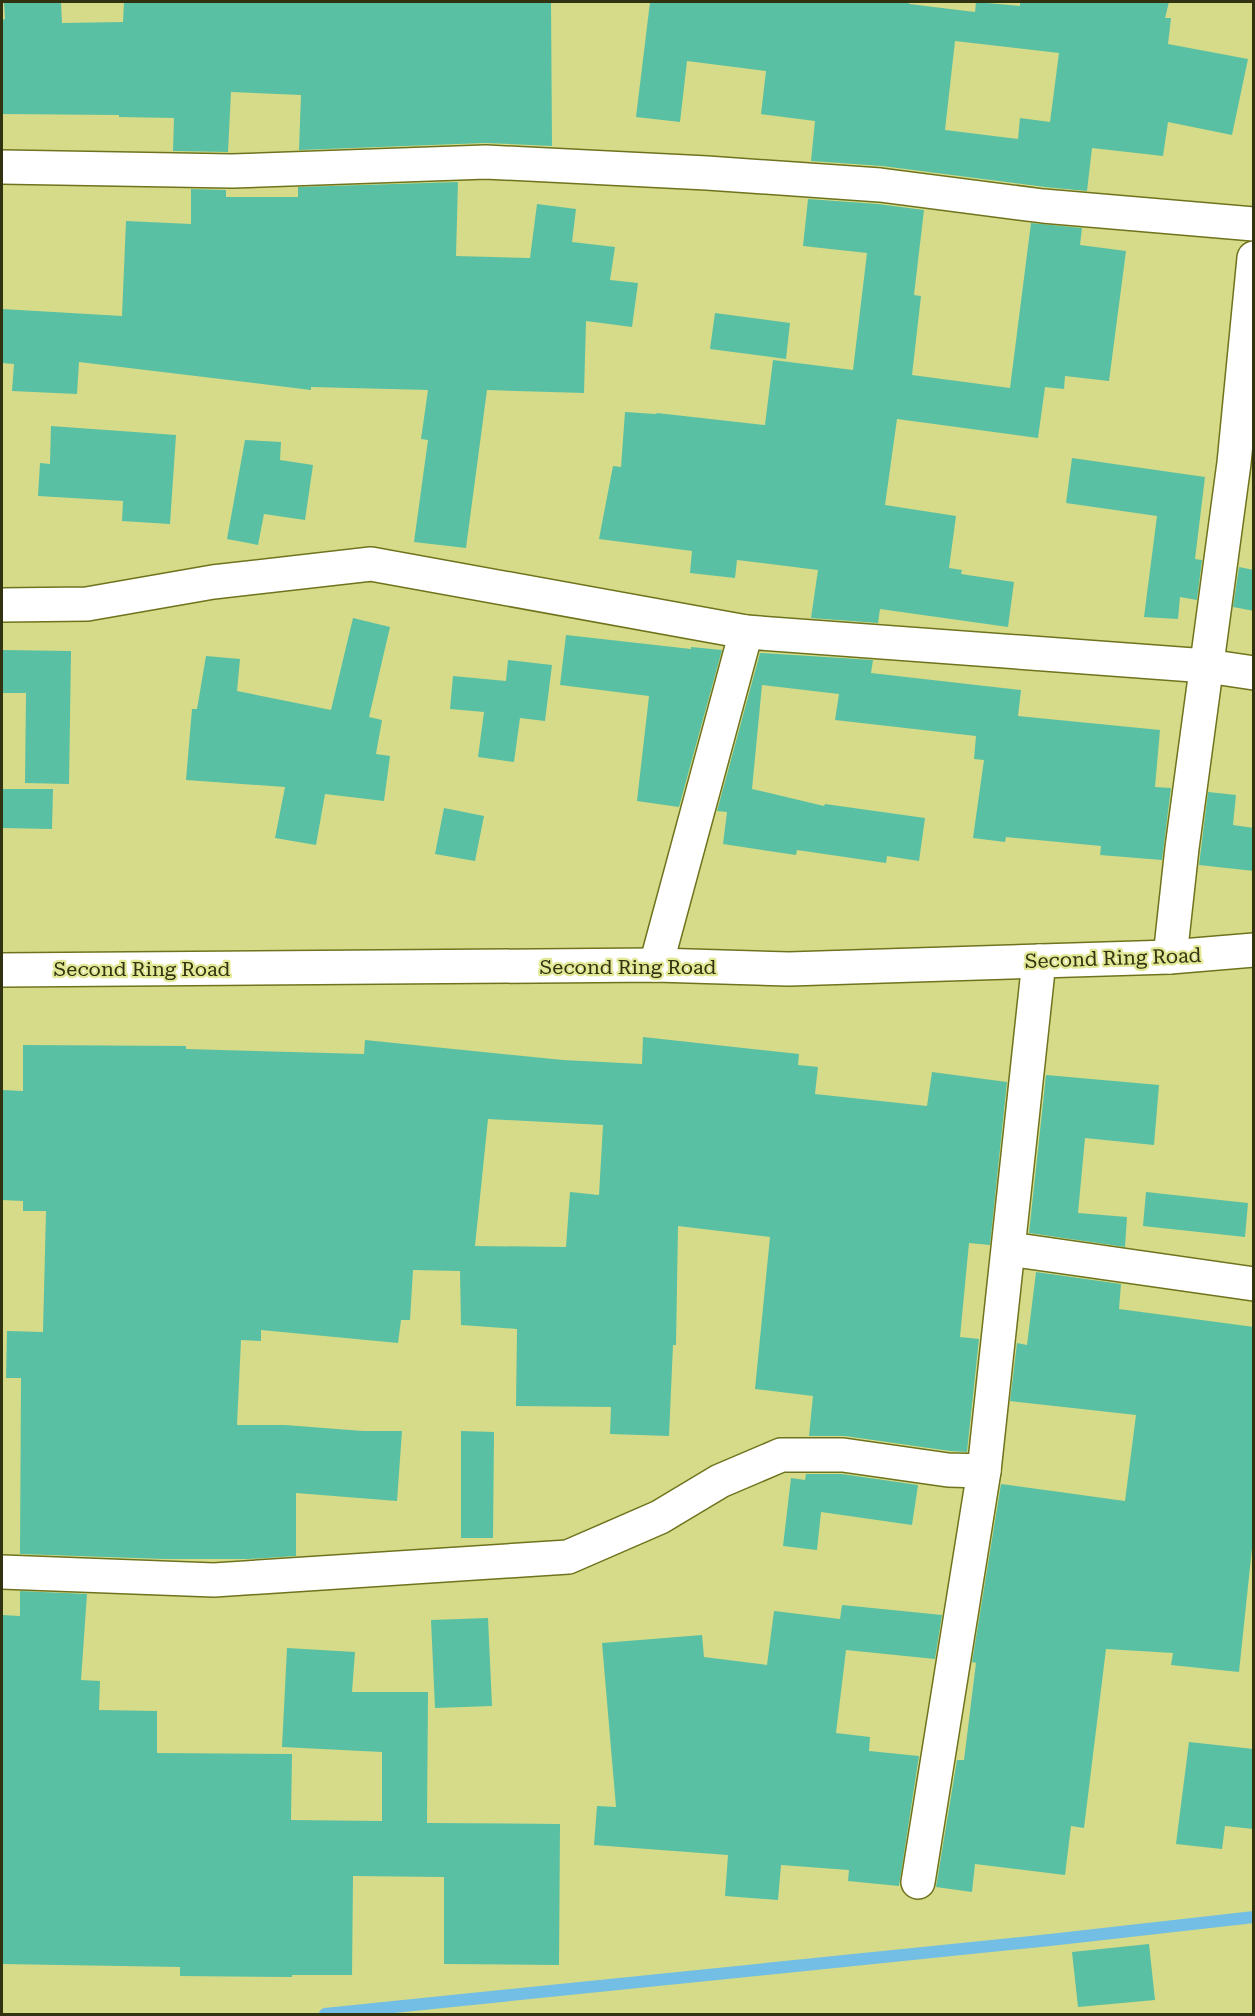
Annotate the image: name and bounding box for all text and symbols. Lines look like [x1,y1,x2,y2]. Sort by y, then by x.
street label: Second Ring Road [1024,943,1202,973]
street label: Second Ring Road [540,955,717,979]
street label: Second Ring Road [54,957,231,981]

